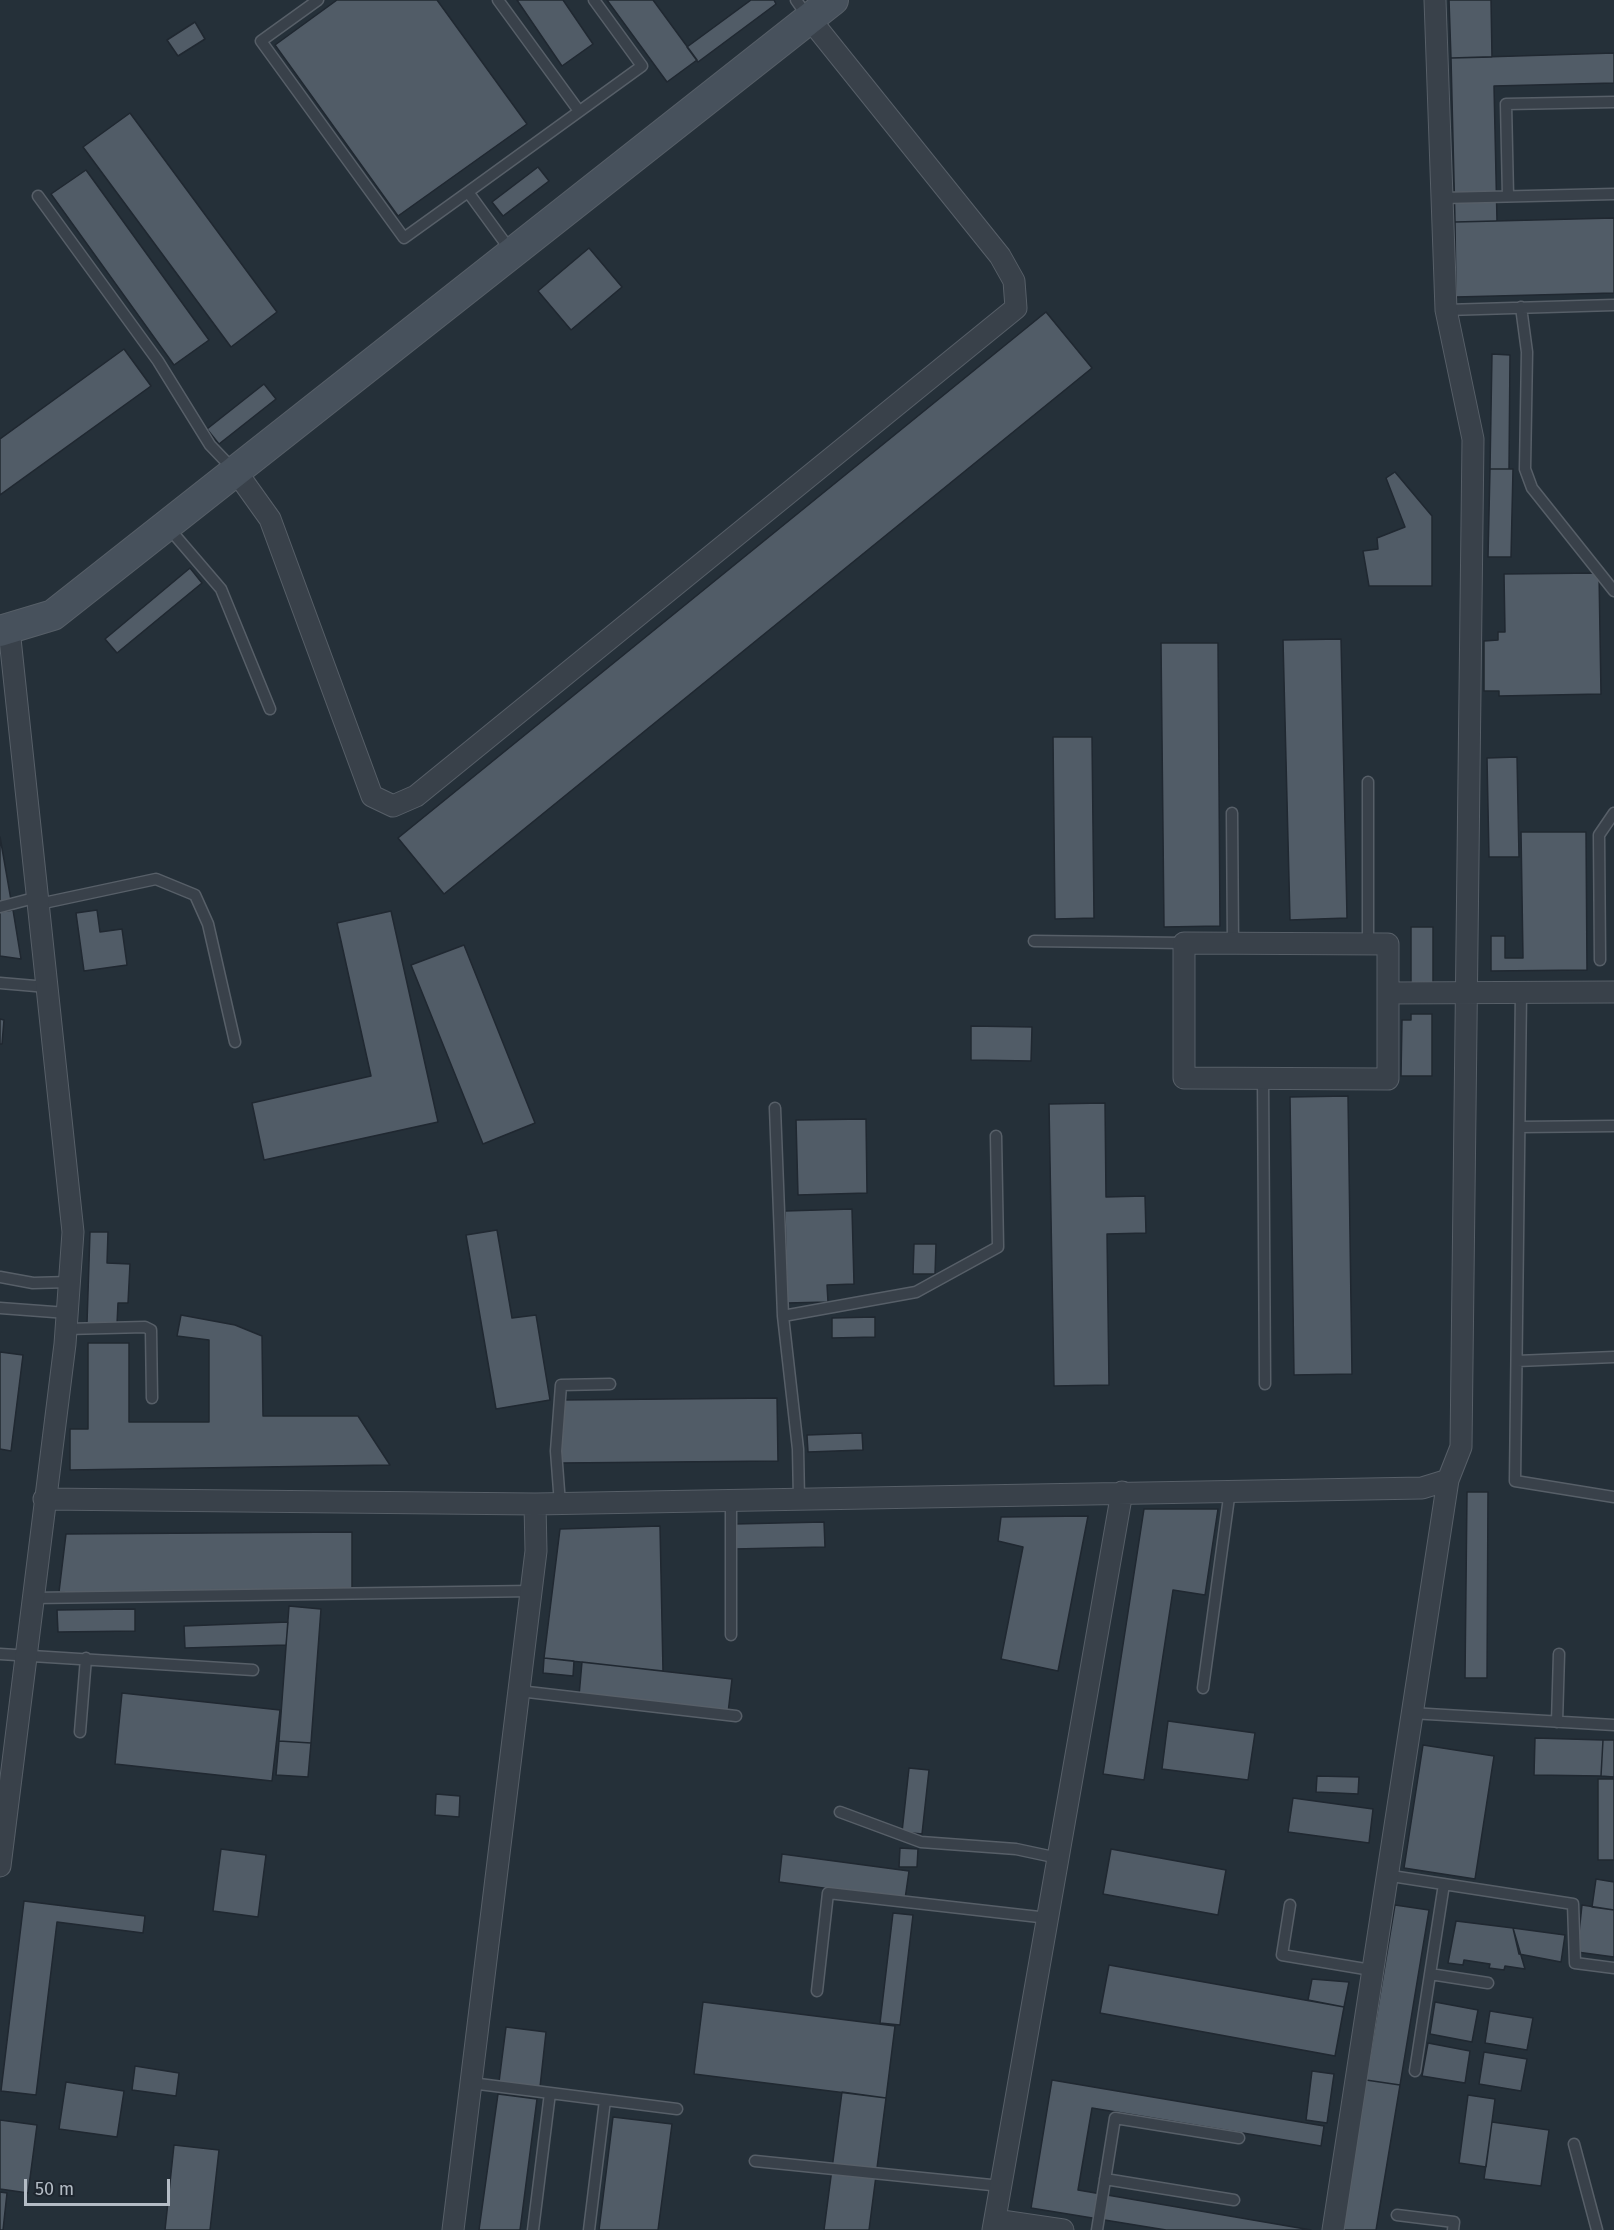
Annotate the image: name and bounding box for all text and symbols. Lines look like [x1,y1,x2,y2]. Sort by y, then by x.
scale bar [27,2167,172,2205]
text: 50 m [35,2178,74,2200]

